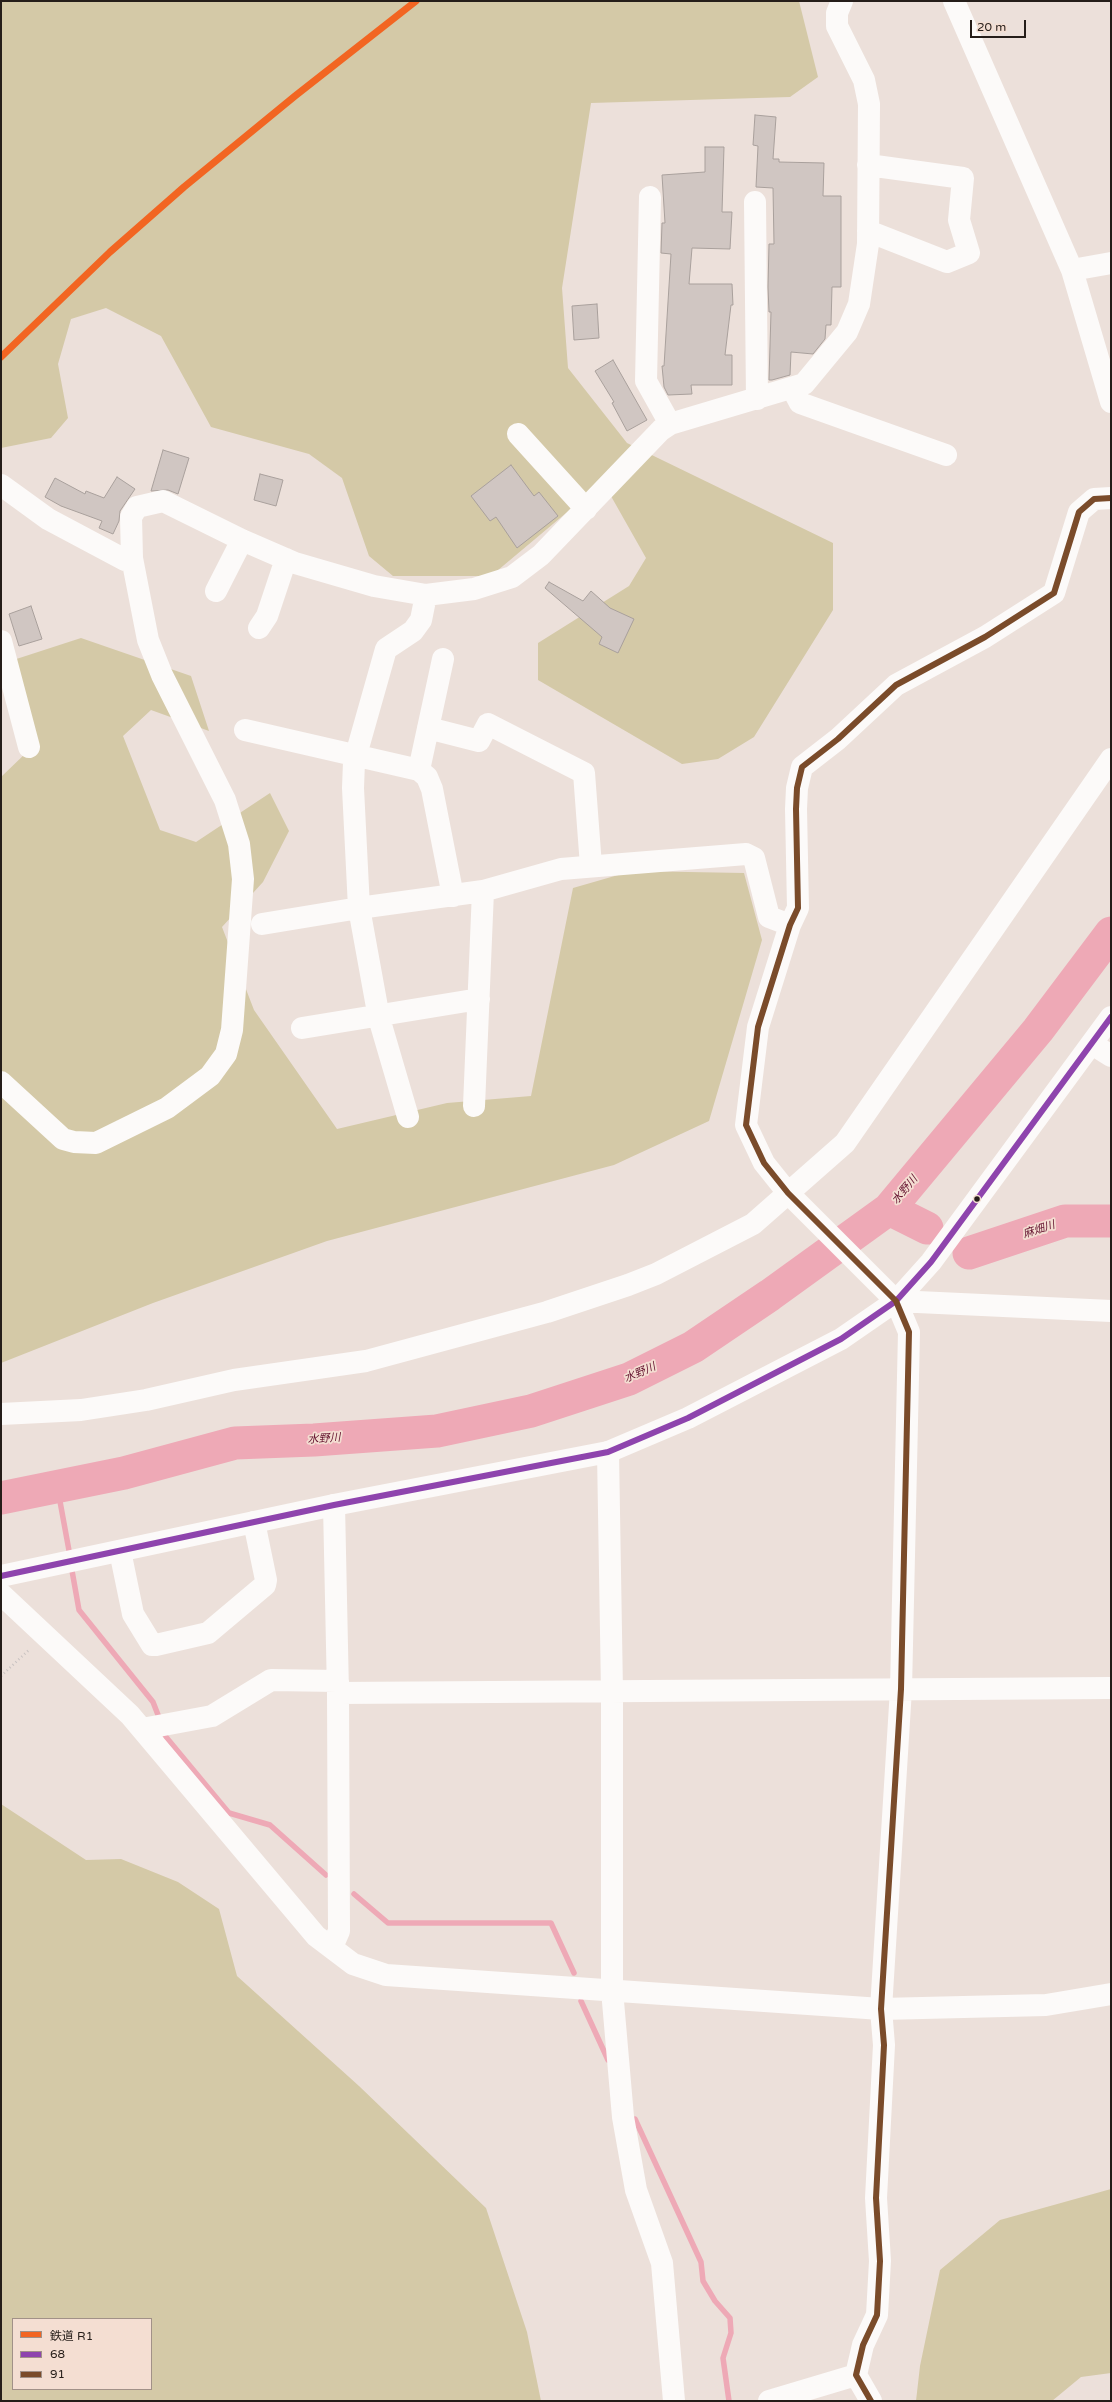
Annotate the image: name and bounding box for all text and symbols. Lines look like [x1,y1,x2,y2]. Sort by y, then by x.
scale bar [972,12,1028,38]
text: 20 m [977,20,1006,34]
water label: 水野川 [889,1173,921,1207]
unlabelled marker [972,1194,982,1204]
water label: 麻畑川 [1021,1219,1057,1241]
water label: 水野川 [622,1360,658,1386]
water label: 水野川 [307,1431,341,1447]
legend [12,2318,152,2390]
text: 鉄道 R1 [50,2329,93,2343]
text: 68 [50,2347,65,2361]
text: 91 [50,2367,65,2381]

